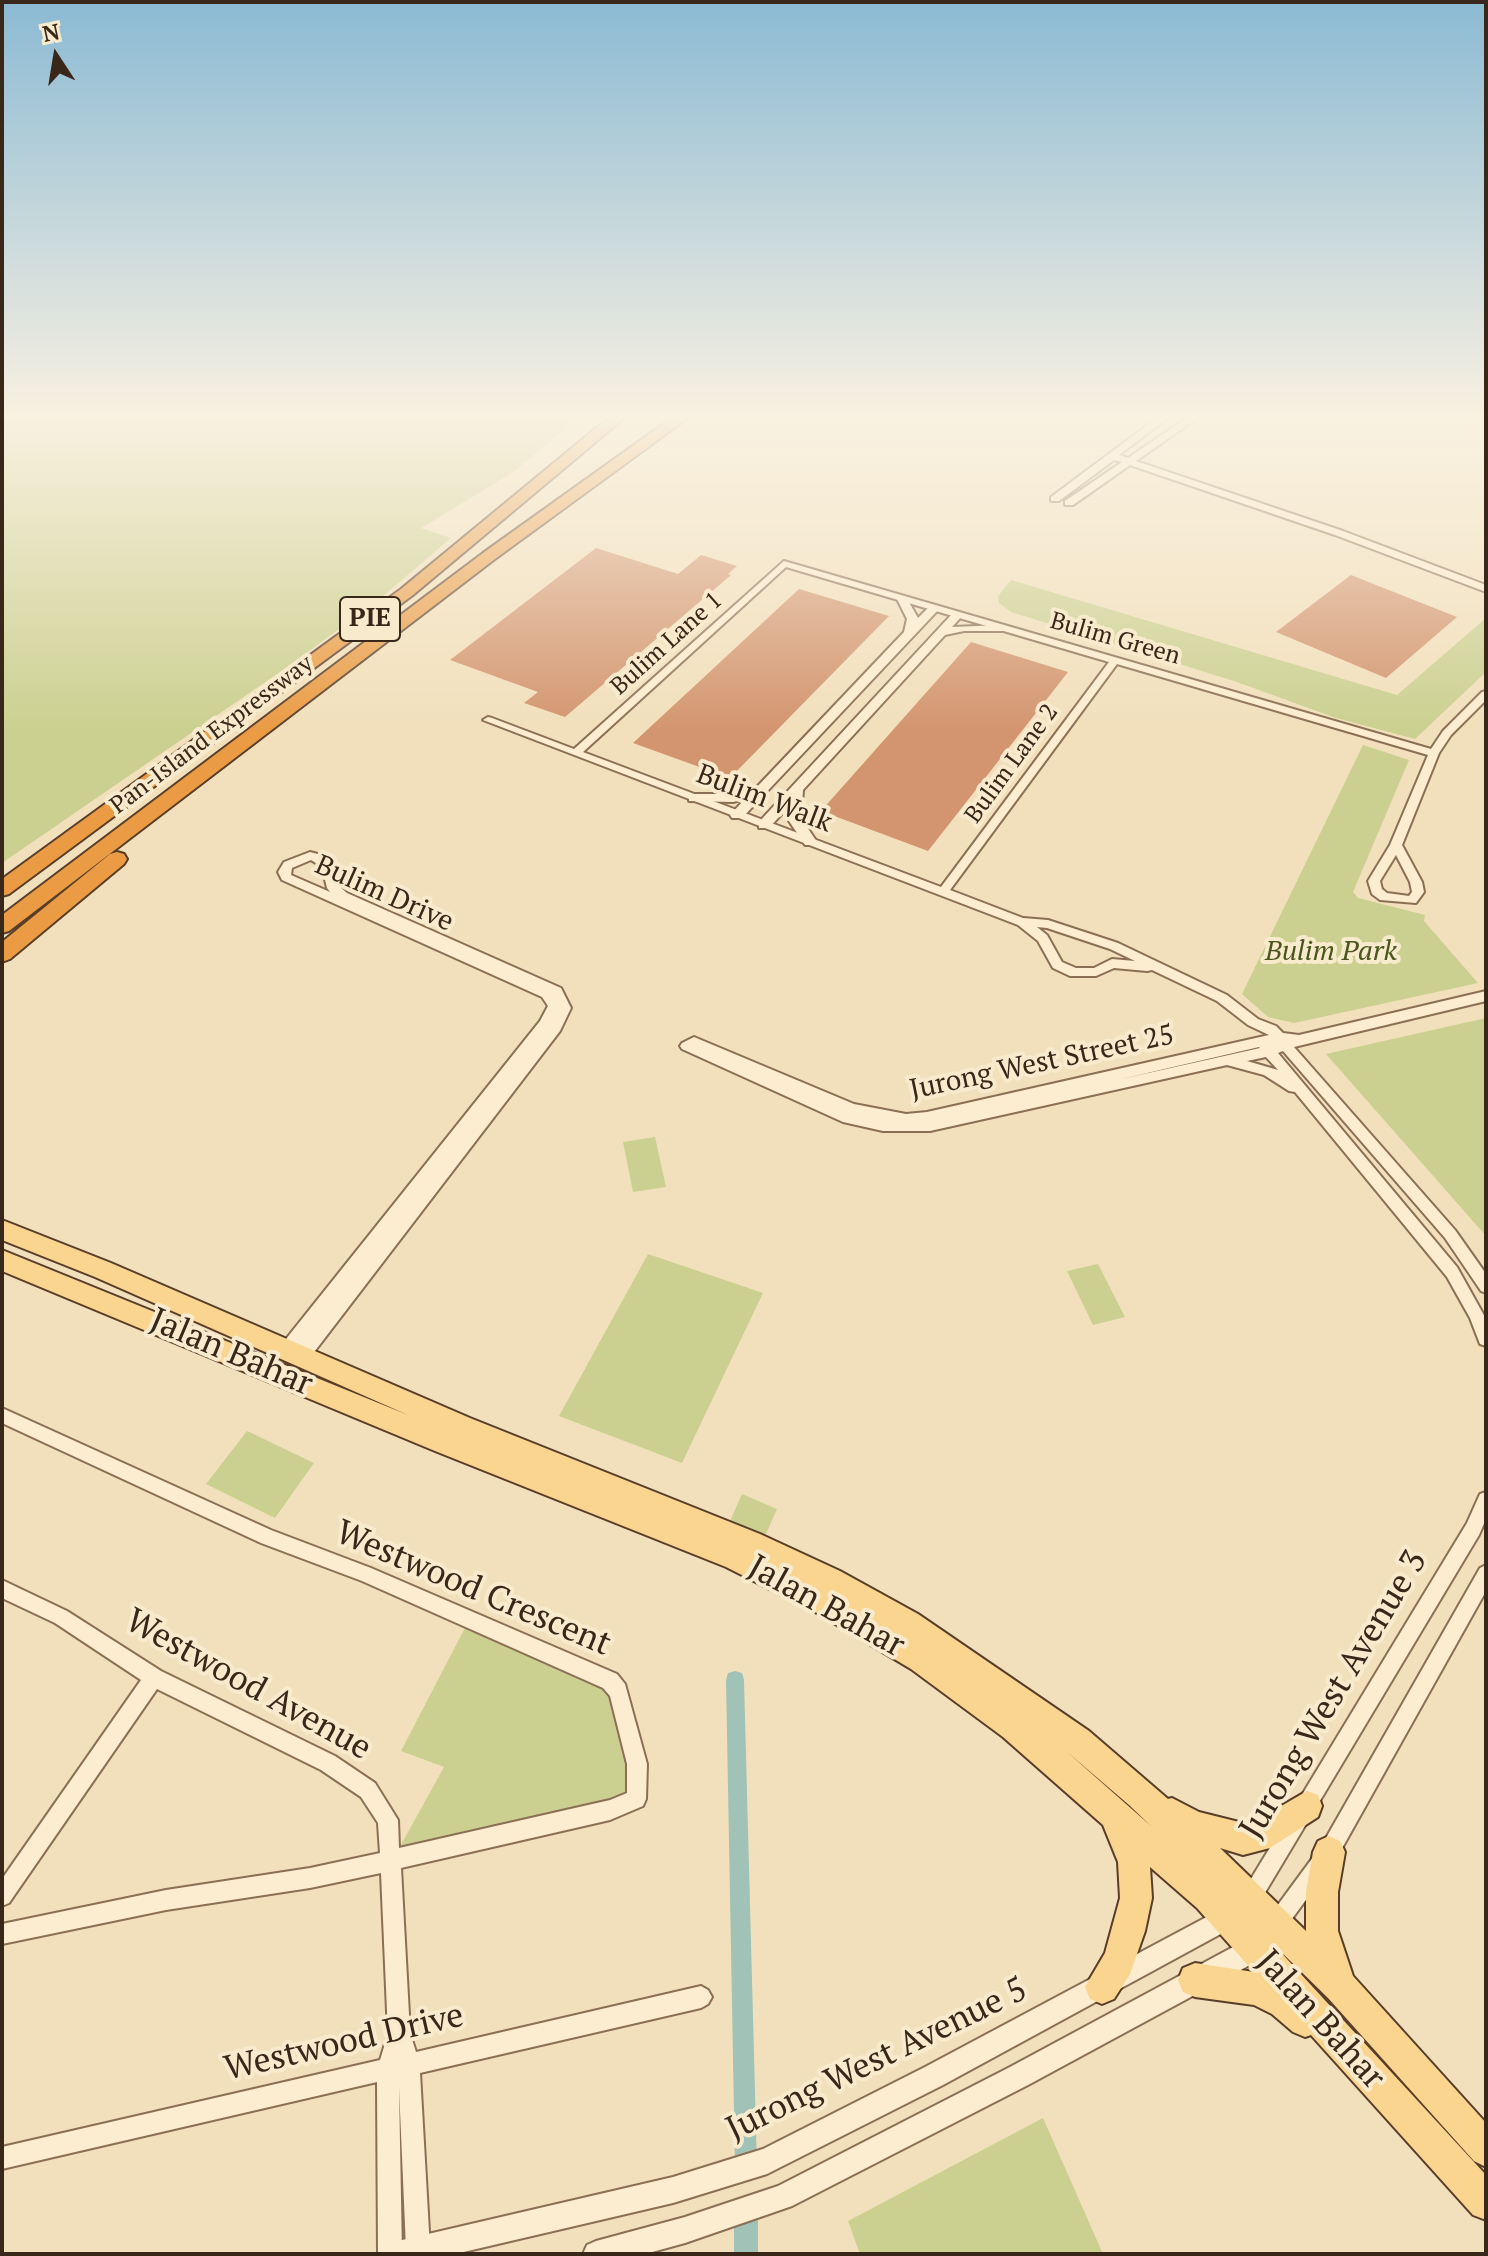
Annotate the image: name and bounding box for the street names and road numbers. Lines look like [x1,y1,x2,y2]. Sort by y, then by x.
street label: Bulim Lane 1 [605,587,729,701]
road number: PIE [340,597,400,641]
street label: Bulim Green [1047,607,1183,671]
street label: Pan-Island Expressway [105,649,319,821]
street label: Bulim Lane 2 [959,699,1065,829]
street label: Bulim Walk [691,758,837,840]
street label: Bulim Drive [310,849,458,939]
street label: Jurong West Street 25 [907,1019,1177,1107]
street label: Jalan Bahar [143,1300,319,1406]
street label: Westwood Crescent [329,1513,617,1665]
street label: Jurong West Avenue 3 [1232,1543,1436,1847]
street label: Jalan Bahar [741,1547,911,1667]
street label: Westwood Avenue [118,1601,378,1769]
street label: Jalan Bahar [1247,1942,1393,2098]
street label: Jurong West Avenue 5 [720,1969,1034,2151]
street label: Westwood Drive [220,1996,468,2090]

